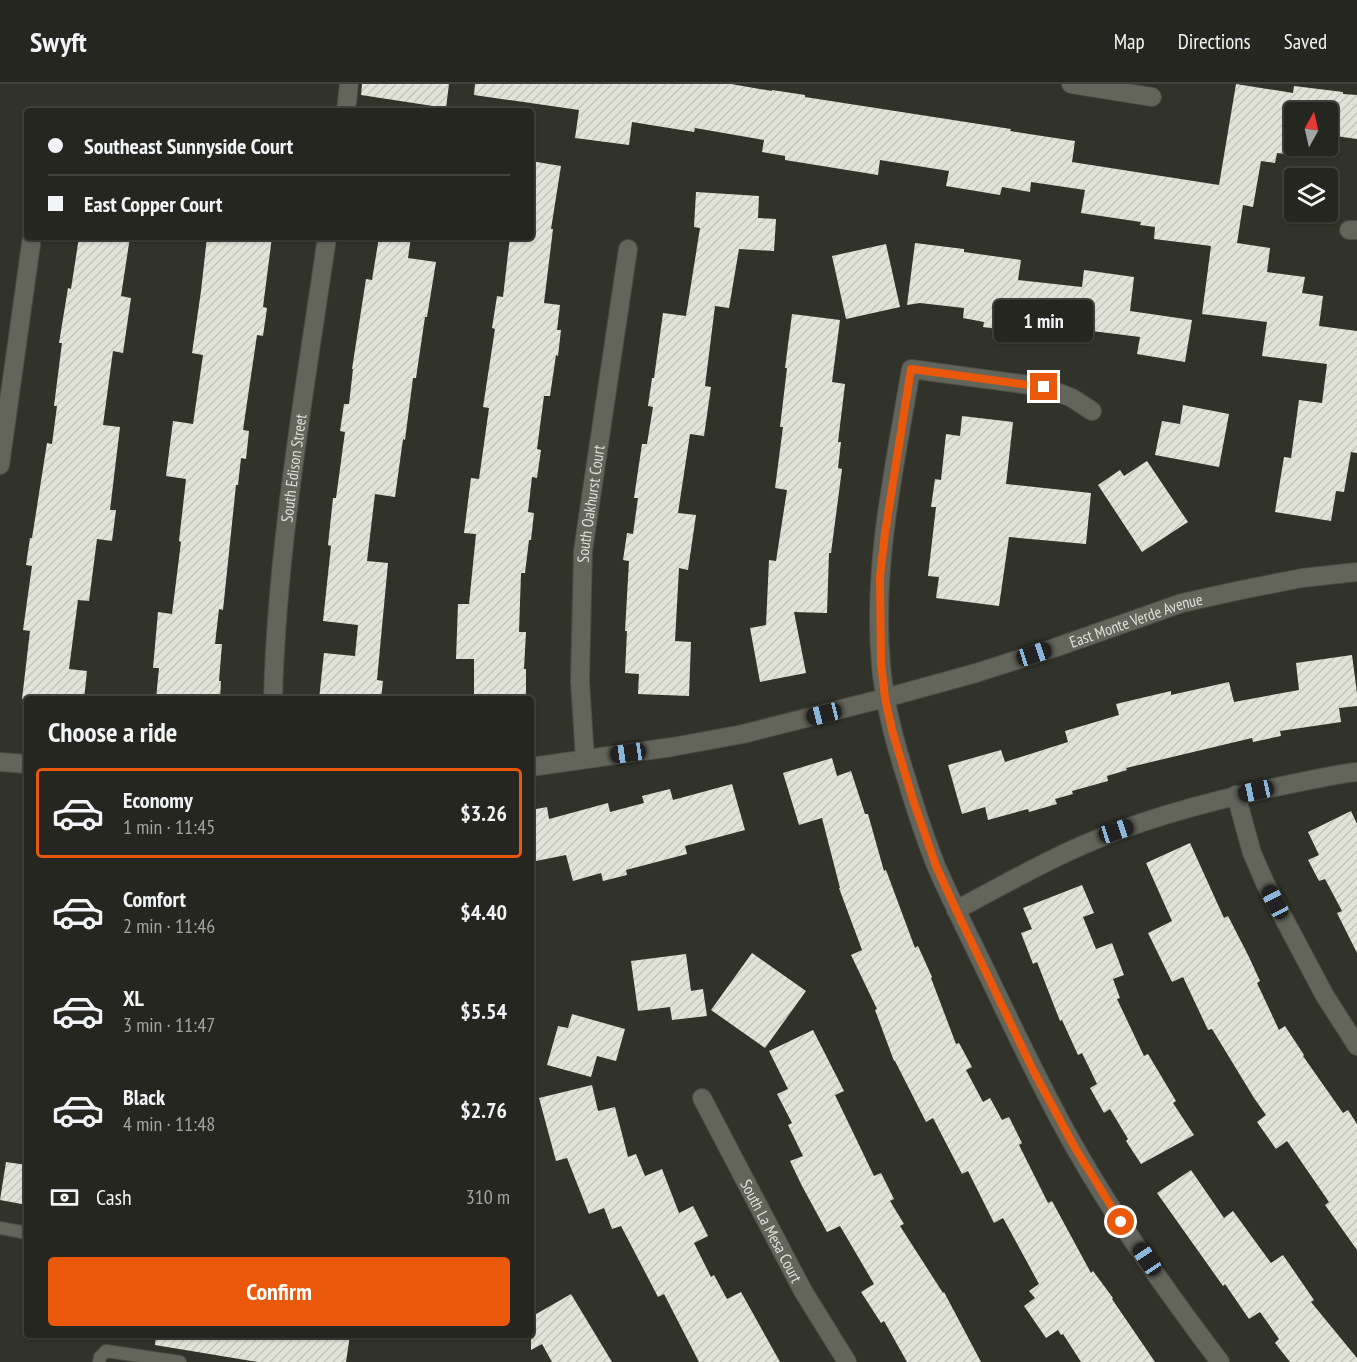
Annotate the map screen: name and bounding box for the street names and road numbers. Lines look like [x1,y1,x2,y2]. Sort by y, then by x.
street label: South Edison Street [276,412,311,523]
street label: South Oakhurst Court [573,443,609,563]
street label: East Monte Verde Avenue [1067,589,1204,652]
street label: South La Mesa Court [736,1176,807,1286]

